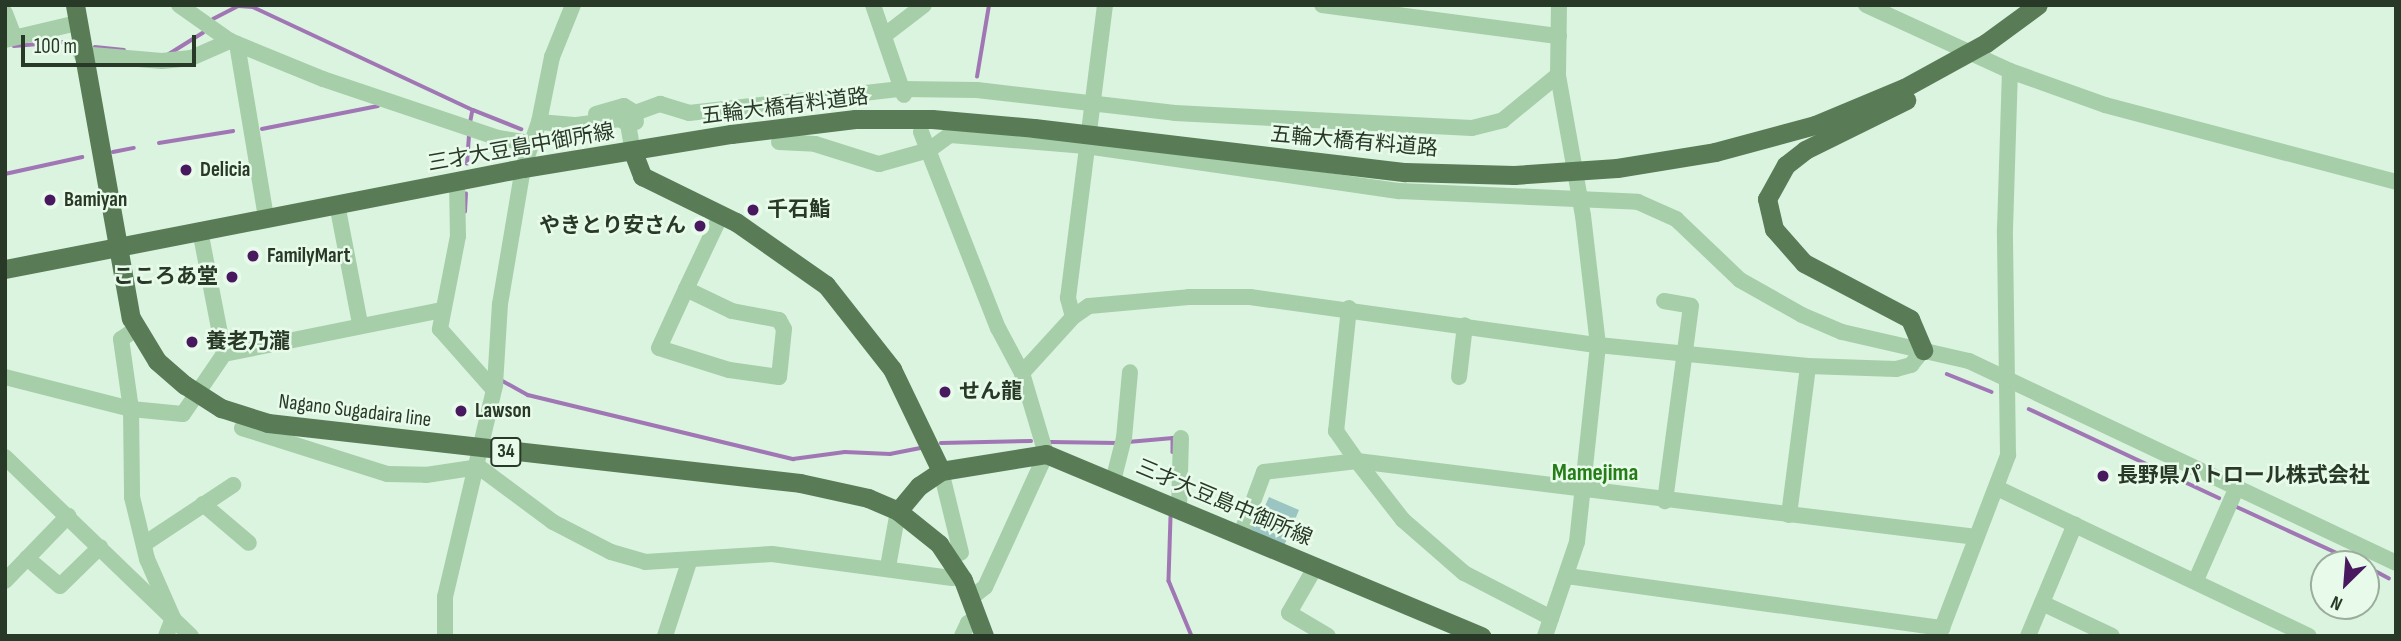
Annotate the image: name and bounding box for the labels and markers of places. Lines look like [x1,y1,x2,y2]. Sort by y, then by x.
place label: Delicia [200,157,250,183]
marker: Delicia [178,162,194,178]
place label: Bamiyan [64,187,127,213]
marker: Bamiyan [42,192,58,208]
place label: 千石鮨 [767,197,830,223]
marker: 千石鮨 [745,202,761,218]
place label: やきとり安さん [539,213,686,239]
marker: やきとり安さん [692,218,708,234]
place label: FamilyMart [267,243,350,269]
marker: FamilyMart [245,248,261,264]
place label: こころあ堂 [113,264,218,290]
marker: こころあ堂 [224,269,240,285]
place label: 養老乃瀧 [206,329,290,355]
marker: 養老乃瀧 [184,334,200,350]
place label: せん龍 [959,379,1022,405]
marker: せん龍 [937,384,953,400]
place label: Lawson [475,398,531,424]
marker: Lawson [453,403,469,419]
place label: 長野県パトロール株式会社 [2117,463,2369,489]
marker: 長野県パトロール株式会社 [2095,468,2111,484]

